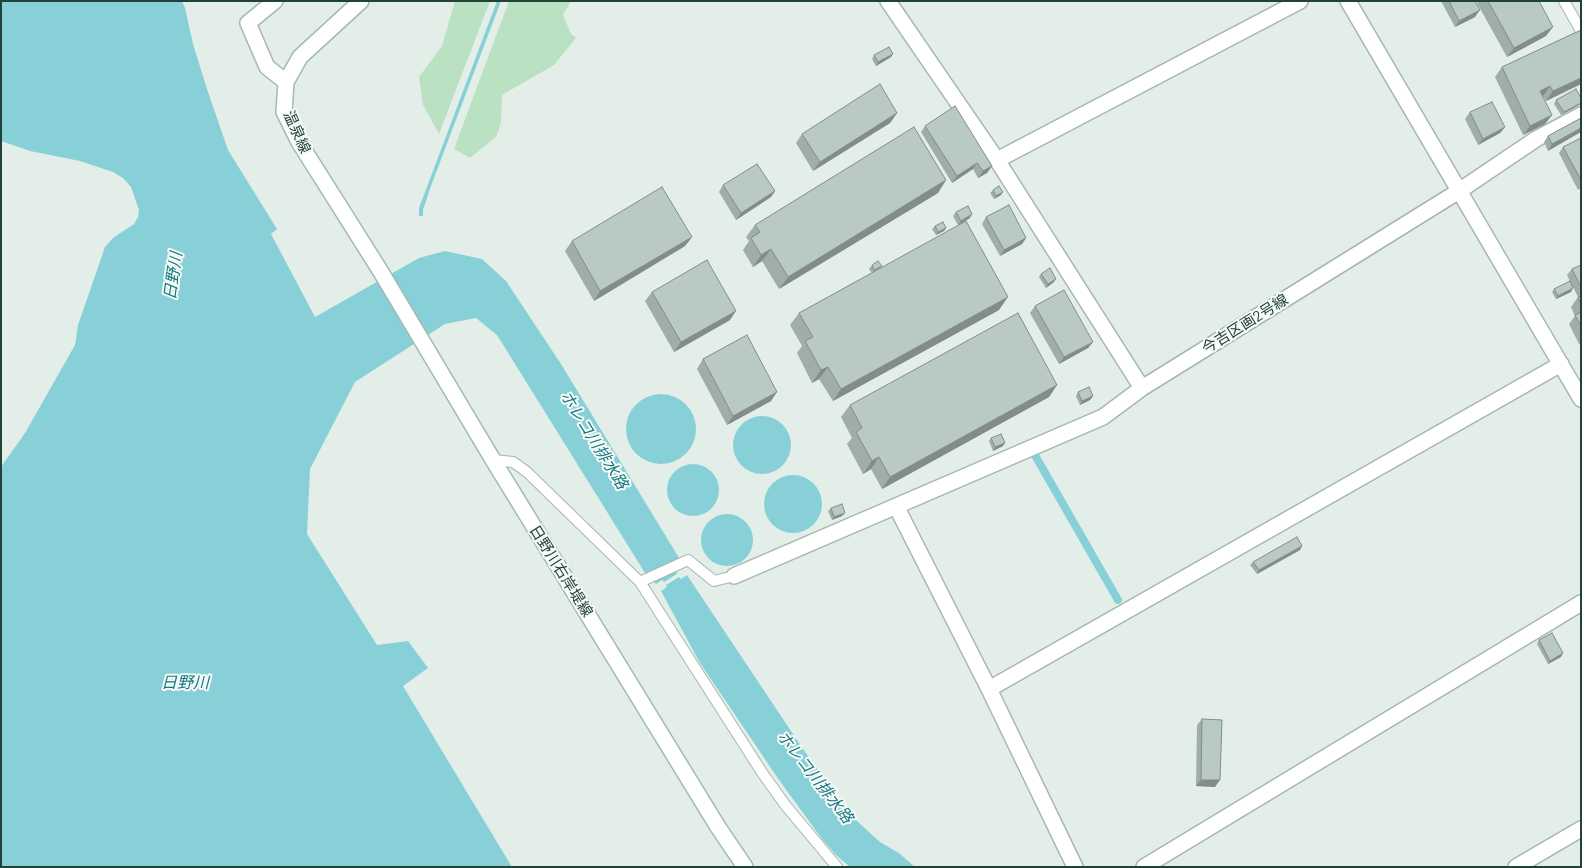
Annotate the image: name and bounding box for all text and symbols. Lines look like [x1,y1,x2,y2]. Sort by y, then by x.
street label: 温泉線 [280,108,314,156]
water label: 日野川 [160,251,186,301]
street label: 今吉区画2号線 [1199,290,1291,358]
water label: ホレコ川排水路 [556,387,632,493]
street label: 日野川右岸堤線 [526,522,596,620]
water label: 日野川 [161,673,209,693]
water label: ホレコ川排水路 [773,727,857,827]

